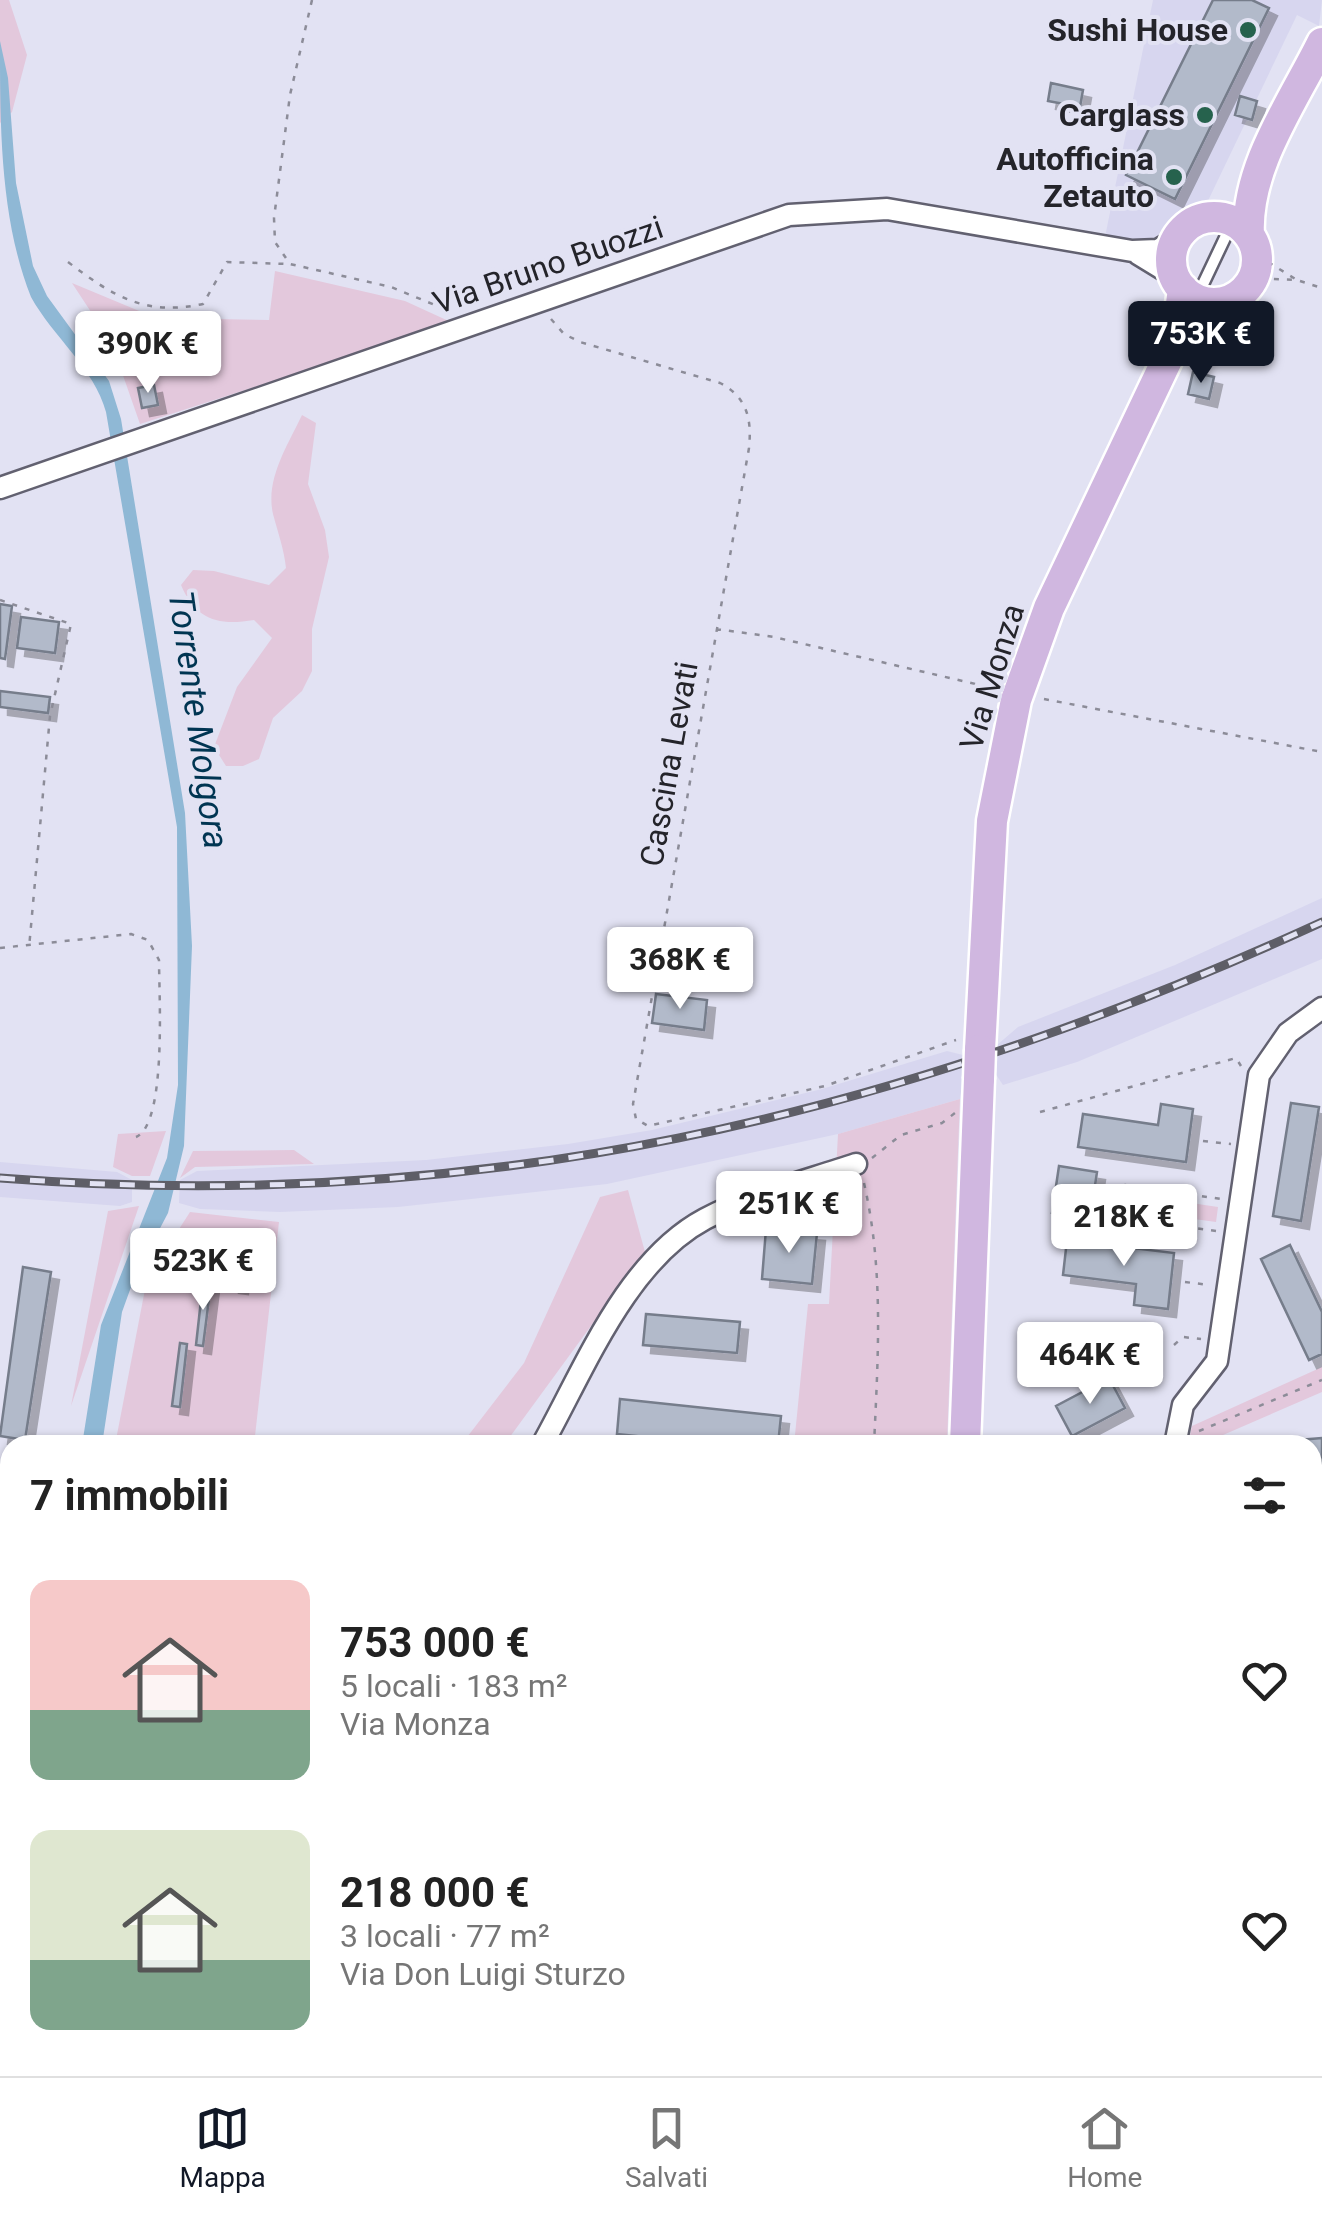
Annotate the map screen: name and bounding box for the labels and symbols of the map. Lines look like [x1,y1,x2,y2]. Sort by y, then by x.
place label: Sushi House [1047,11,1228,49]
marker: Sushi House [1237,19,1259,41]
place label: Carglass [1059,96,1185,134]
marker: Carglass [1194,104,1216,126]
place label: Autofficina Zetauto [996,140,1154,215]
marker: Autofficina Zetauto [1163,166,1185,188]
street label: Via Bruno Buozzi [428,208,668,322]
pin: 753K € [1120,301,1282,386]
pin: 390K € [67,311,229,396]
water label: Torrente Molgora [160,588,236,852]
street label: Via Monza [952,599,1032,755]
street label: Cascina Levati [632,659,706,869]
pin: 368K € [599,927,761,1012]
pin: 251K € [708,1171,870,1256]
pin: 218K € [1043,1184,1205,1269]
pin: 523K € [122,1228,284,1313]
pin: 464K € [1009,1322,1171,1407]

